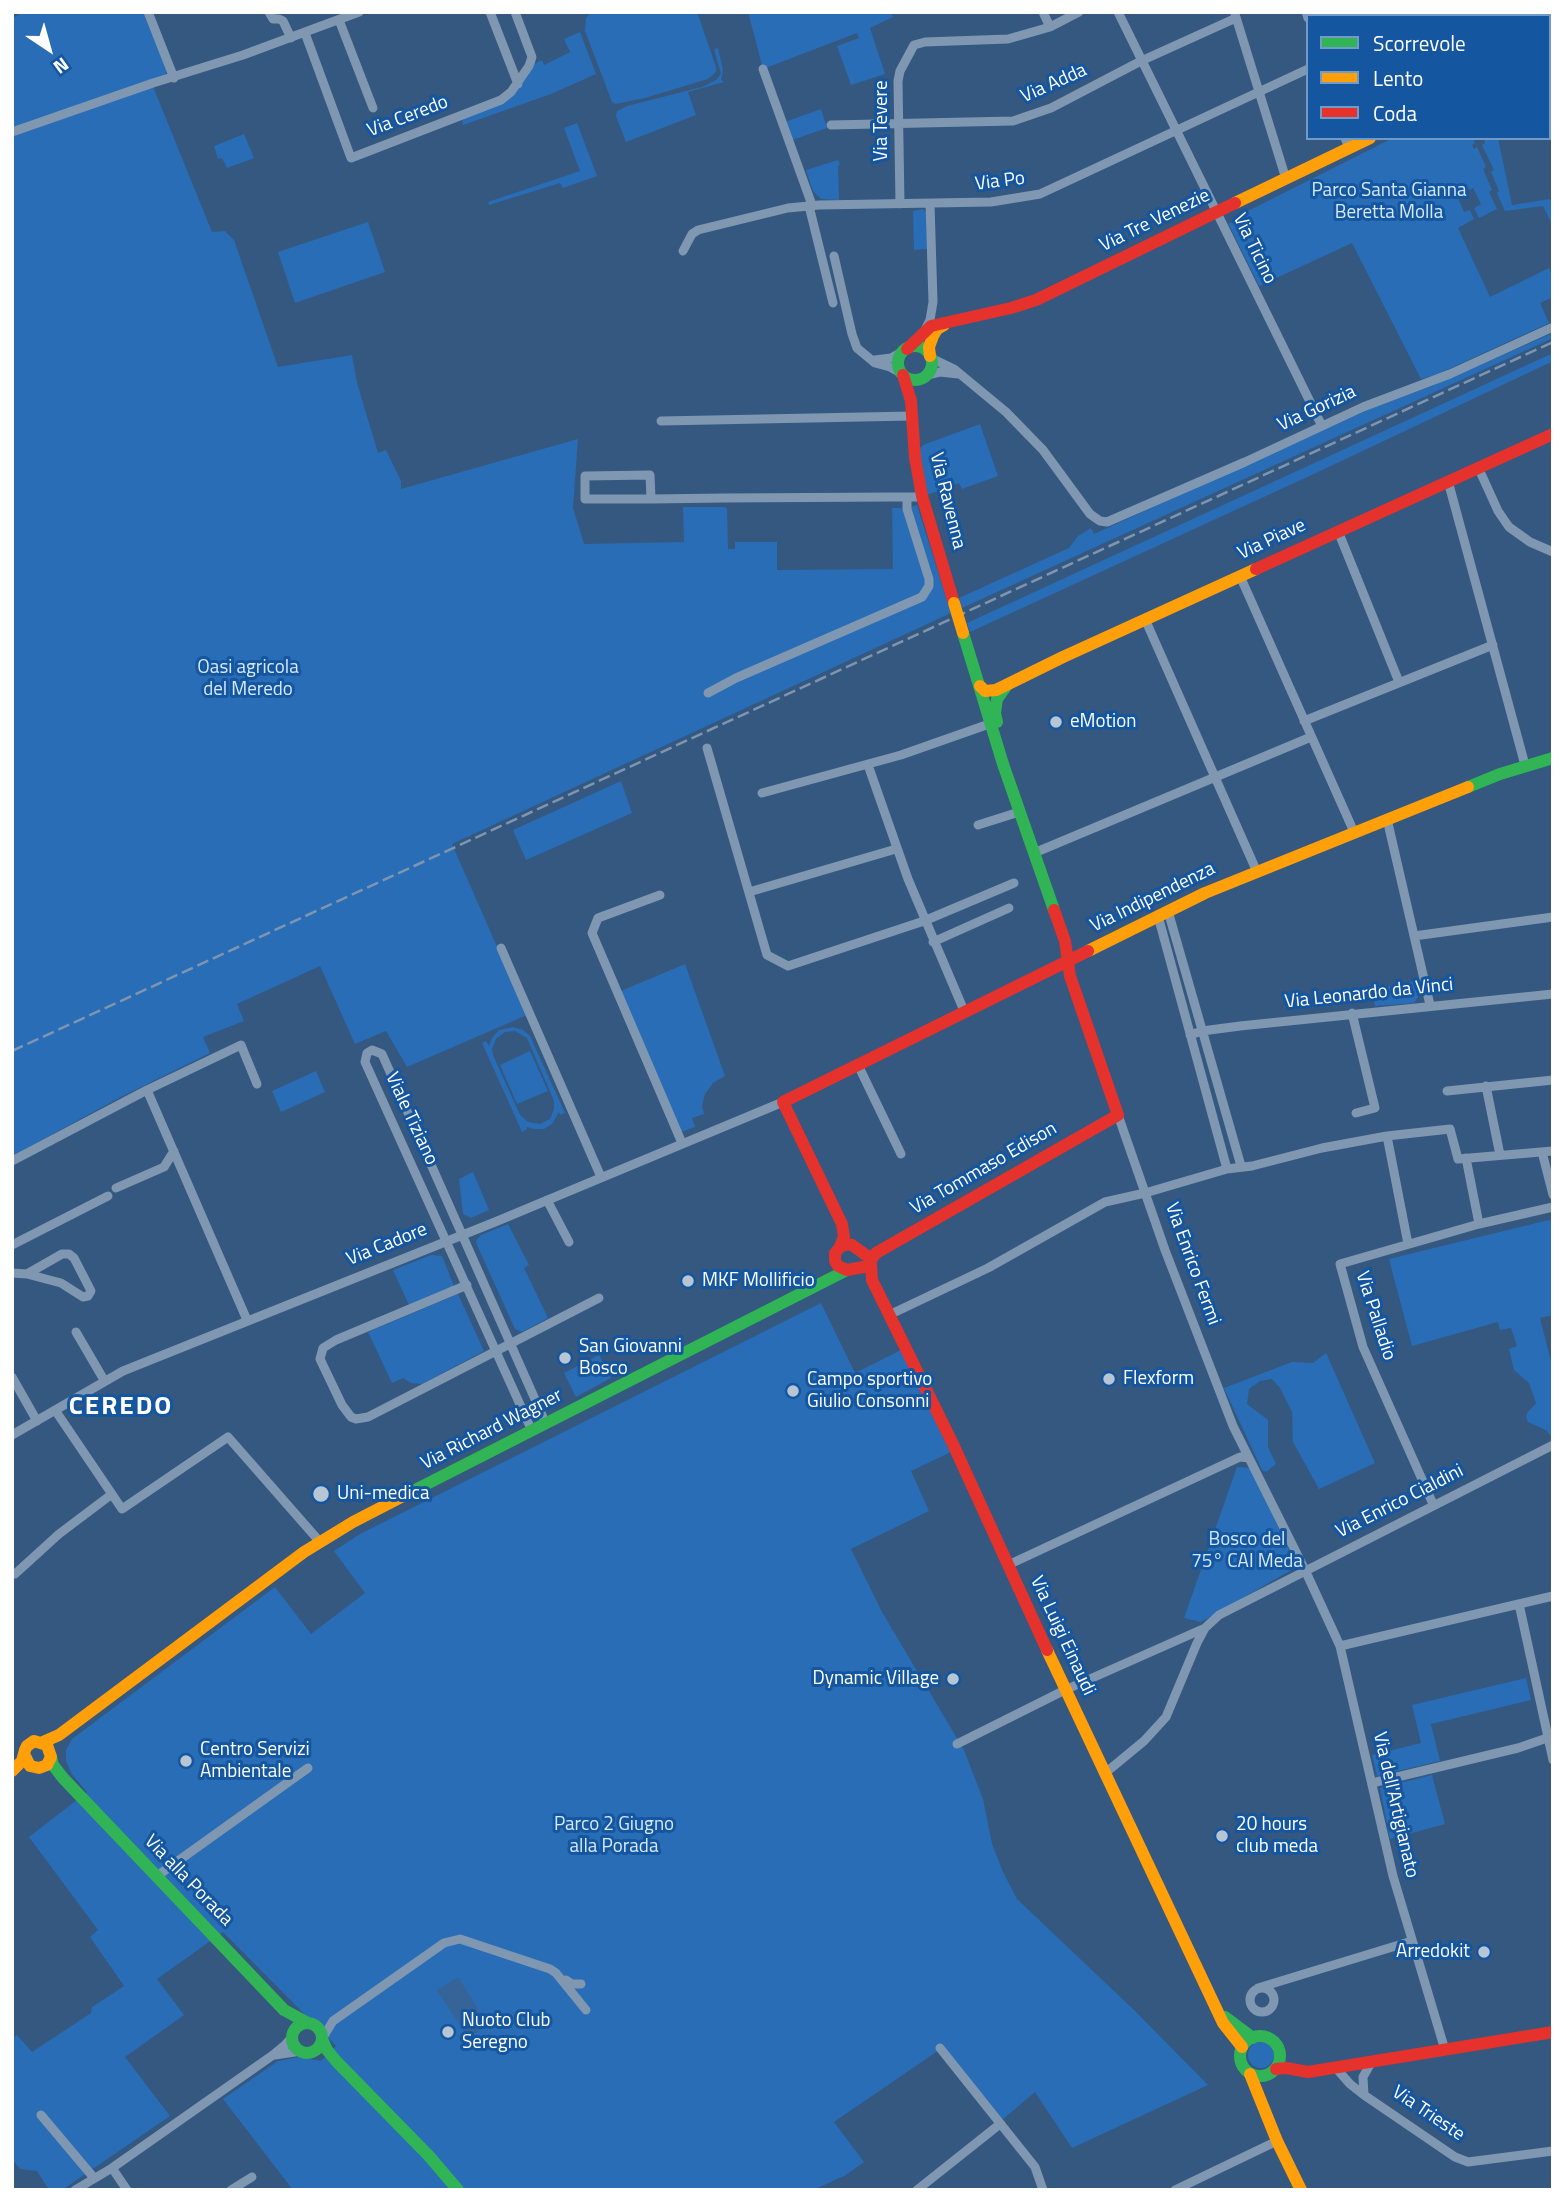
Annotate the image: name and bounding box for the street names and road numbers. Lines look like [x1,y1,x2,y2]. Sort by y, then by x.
street label: Via Adda [1018,59,1090,109]
street label: Via Tevere [871,80,893,162]
street label: Via Ceredo [364,91,452,143]
street label: Via Po [974,168,1026,196]
street label: Via Tre Venezie [1096,185,1214,257]
street label: Via Ticino [1227,210,1281,288]
street label: Via Gorizia [1274,381,1360,437]
street label: Via Ravenna [924,450,970,552]
street label: Via Piave [1234,514,1310,566]
street label: Via Indipendenza [1087,858,1219,938]
street label: Via Leonardo da Vinci [1284,974,1454,1014]
street label: Viale Tiziano [380,1069,442,1169]
street label: Via Tommaso Edison [907,1118,1061,1220]
street label: Via Enrico Fermi [1159,1200,1225,1328]
street label: Via Cadore [343,1219,431,1271]
street label: Via Palladio [1350,1269,1400,1363]
street label: Via Richard Wagner [418,1385,566,1475]
street label: Via Enrico Cialdini [1333,1460,1467,1544]
street label: Via Luigi Einaudi [1024,1573,1100,1699]
street label: Via dell'Artigianato [1367,1730,1423,1880]
street label: Via alla Porada [139,1831,237,1931]
street label: Via Trieste [1387,2081,1469,2147]

